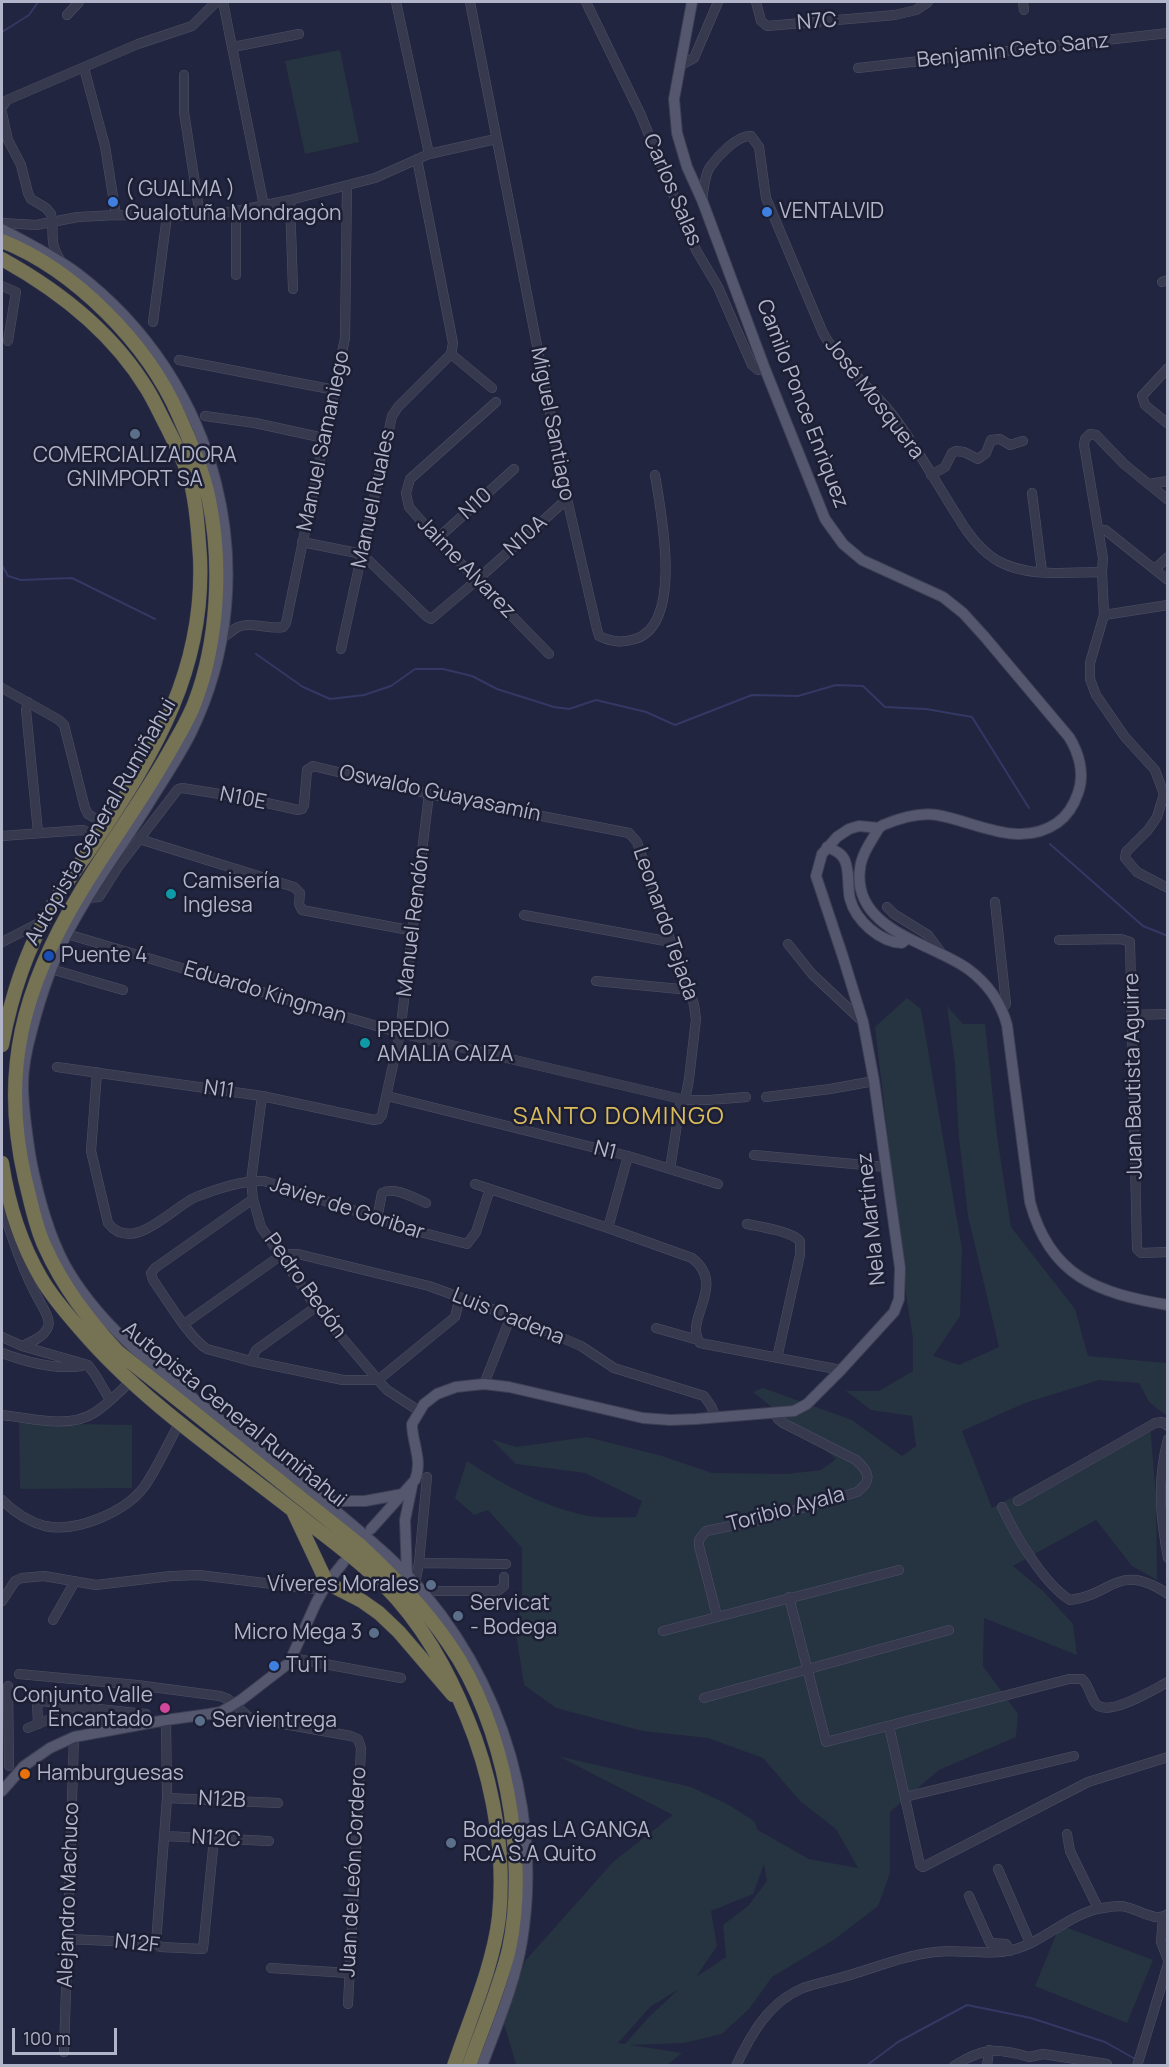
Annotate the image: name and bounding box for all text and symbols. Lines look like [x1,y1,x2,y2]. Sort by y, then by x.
street label: N7C [796,8,838,36]
street label: Benjamin Geto Sanz [915,28,1111,74]
street label: Carlos Salas [637,130,707,250]
place label: ( GUALMA ) Gualotuña Mondragòn [125,177,342,227]
marker: ( GUALMA ) Gualotuña Mondragòn [106,195,120,209]
place label: VENTALVID [779,199,884,225]
marker: VENTALVID [760,205,774,219]
street label: Camilo Ponce Enrìquez [751,296,853,512]
street label: José Mosquera [819,334,929,464]
street label: Miguel Santiago [525,345,579,503]
street label: Manuel Samaniego [293,348,355,534]
marker: COMERCIALIZADORA GNIMPORT SA [128,427,142,441]
street label: Manuel Ruales [347,427,401,571]
place label: COMERCIALIZADORA GNIMPORT SA [33,443,237,493]
street label: N10 [454,483,498,525]
street label: N10A [499,510,553,562]
street label: Jaime Alvarez [411,512,521,624]
street label: Autopista General Rumiñahui [20,694,182,950]
street label: Oswaldo Guayasamín [337,760,543,828]
street label: N10E [217,782,269,816]
street label: Leonardo Tejada [627,844,703,1004]
street label: Manuel Rendón [392,846,436,998]
place label: Camisería Inglesa [183,869,280,919]
marker: Camisería Inglesa [164,887,178,901]
place label: Puente 4 [61,943,147,969]
marker: Puente 4 [42,949,56,963]
street label: Eduardo Kingman [180,956,350,1030]
street label: Juan Bautista Aguirre [1120,973,1148,1179]
place label: PREDIO AMALIA CAIZA [377,1018,513,1068]
marker: PREDIO AMALIA CAIZA [358,1036,372,1050]
street label: N11 [202,1075,236,1105]
district label: SANTO DOMINGO [513,1103,725,1131]
street label: N1 [591,1136,619,1166]
street label: Nela Martínez [852,1151,892,1287]
street label: Javier de Goribar [267,1172,427,1246]
street label: Pedro Bedón [258,1229,352,1343]
street label: Luis Cadena [448,1283,568,1351]
street label: Autopista General Rumiñahui [117,1317,351,1513]
street label: Toribio Ayala [724,1482,848,1538]
place label: Víveres Morales [267,1572,419,1598]
marker: Víveres Morales [424,1578,438,1592]
place label: Servicat - Bodega [470,1591,557,1641]
marker: Servicat - Bodega [451,1609,465,1623]
place label: Micro Mega 3 [234,1620,362,1646]
marker: Micro Mega 3 [367,1626,381,1640]
place label: TuTi [286,1653,327,1679]
marker: TuTi [267,1659,281,1673]
place label: Conjunto Valle Encantado [13,1683,153,1733]
marker: Conjunto Valle Encantado [158,1701,172,1715]
place label: Servientrega [212,1708,337,1734]
marker: Servientrega [193,1714,207,1728]
place label: Hamburguesas [37,1761,184,1787]
street label: Juan de León Cordero [336,1766,372,1978]
marker: Hamburguesas [18,1767,32,1781]
street label: N12B [198,1786,246,1814]
street label: Alejandro Machuco [53,1802,85,1988]
place label: Bodegas LA GANGA RCA S.A Quito [463,1818,650,1868]
street label: N12C [191,1825,241,1853]
marker: Bodegas LA GANGA RCA S.A Quito [444,1836,458,1850]
street label: N12F [113,1929,161,1959]
scale bar [15,2016,120,2054]
text: 100 m [23,2026,71,2050]

